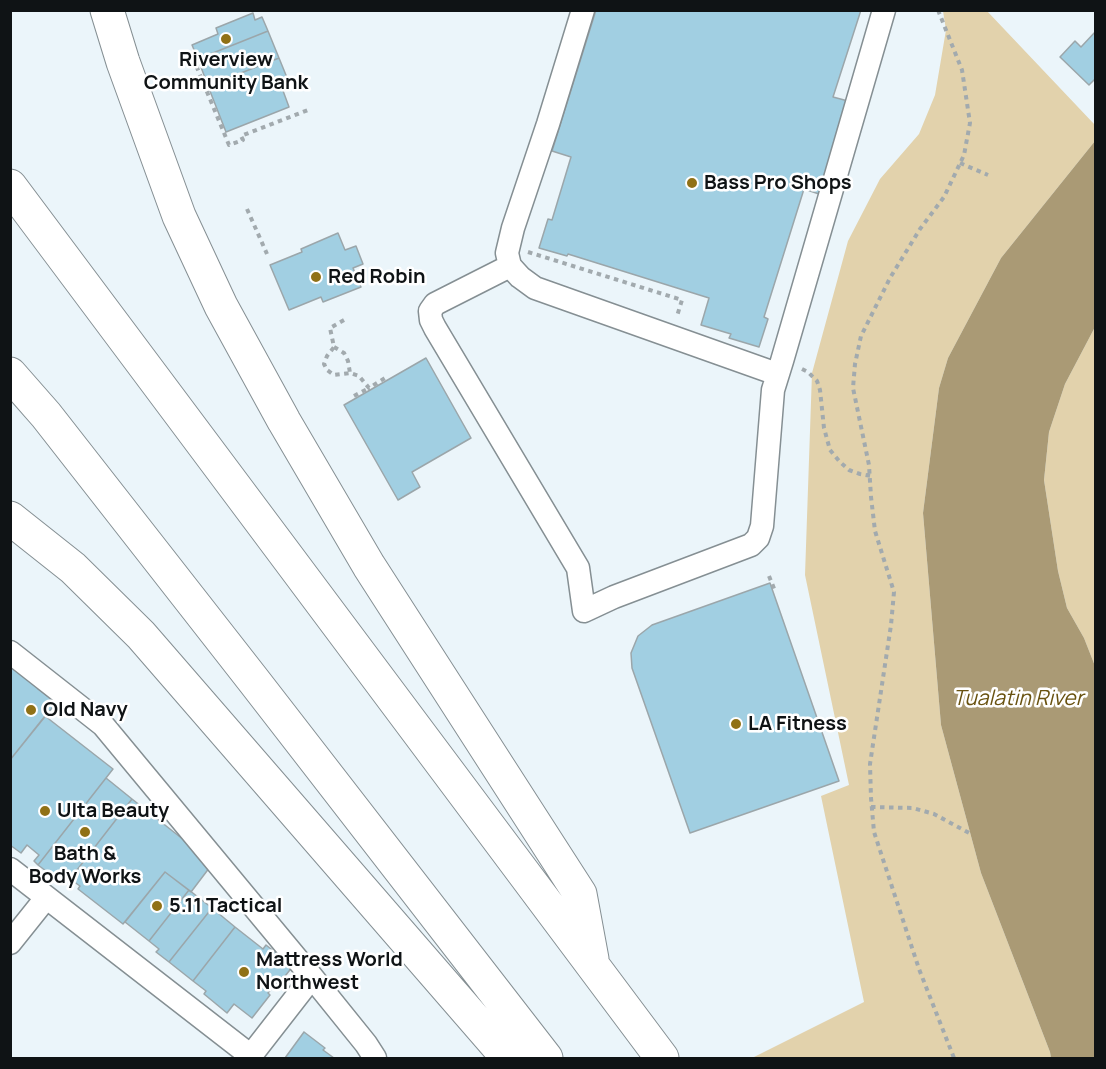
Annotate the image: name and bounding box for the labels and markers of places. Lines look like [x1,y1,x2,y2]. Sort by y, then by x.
marker: Riverview Community Bank [219,32,233,46]
place label: Riverview Community Bank [144,48,308,95]
place label: Bass Pro Shops [704,171,852,195]
marker: Bass Pro Shops [685,176,699,190]
place label: Red Robin [328,265,426,289]
marker: Red Robin [309,270,323,284]
place label: Old Navy [43,698,128,722]
marker: Old Navy [24,703,38,717]
place label: LA Fitness [748,712,847,736]
marker: LA Fitness [729,717,743,731]
place label: Ulta Beauty [57,799,169,823]
marker: Ulta Beauty [38,804,52,818]
marker: Bath & Body Works [78,825,92,839]
place label: Bath & Body Works [29,842,141,889]
place label: 5.11 Tactical [169,894,282,918]
marker: 5.11 Tactical [150,899,164,913]
place label: Mattress World Northwest [256,948,403,995]
marker: Mattress World Northwest [237,965,251,979]

